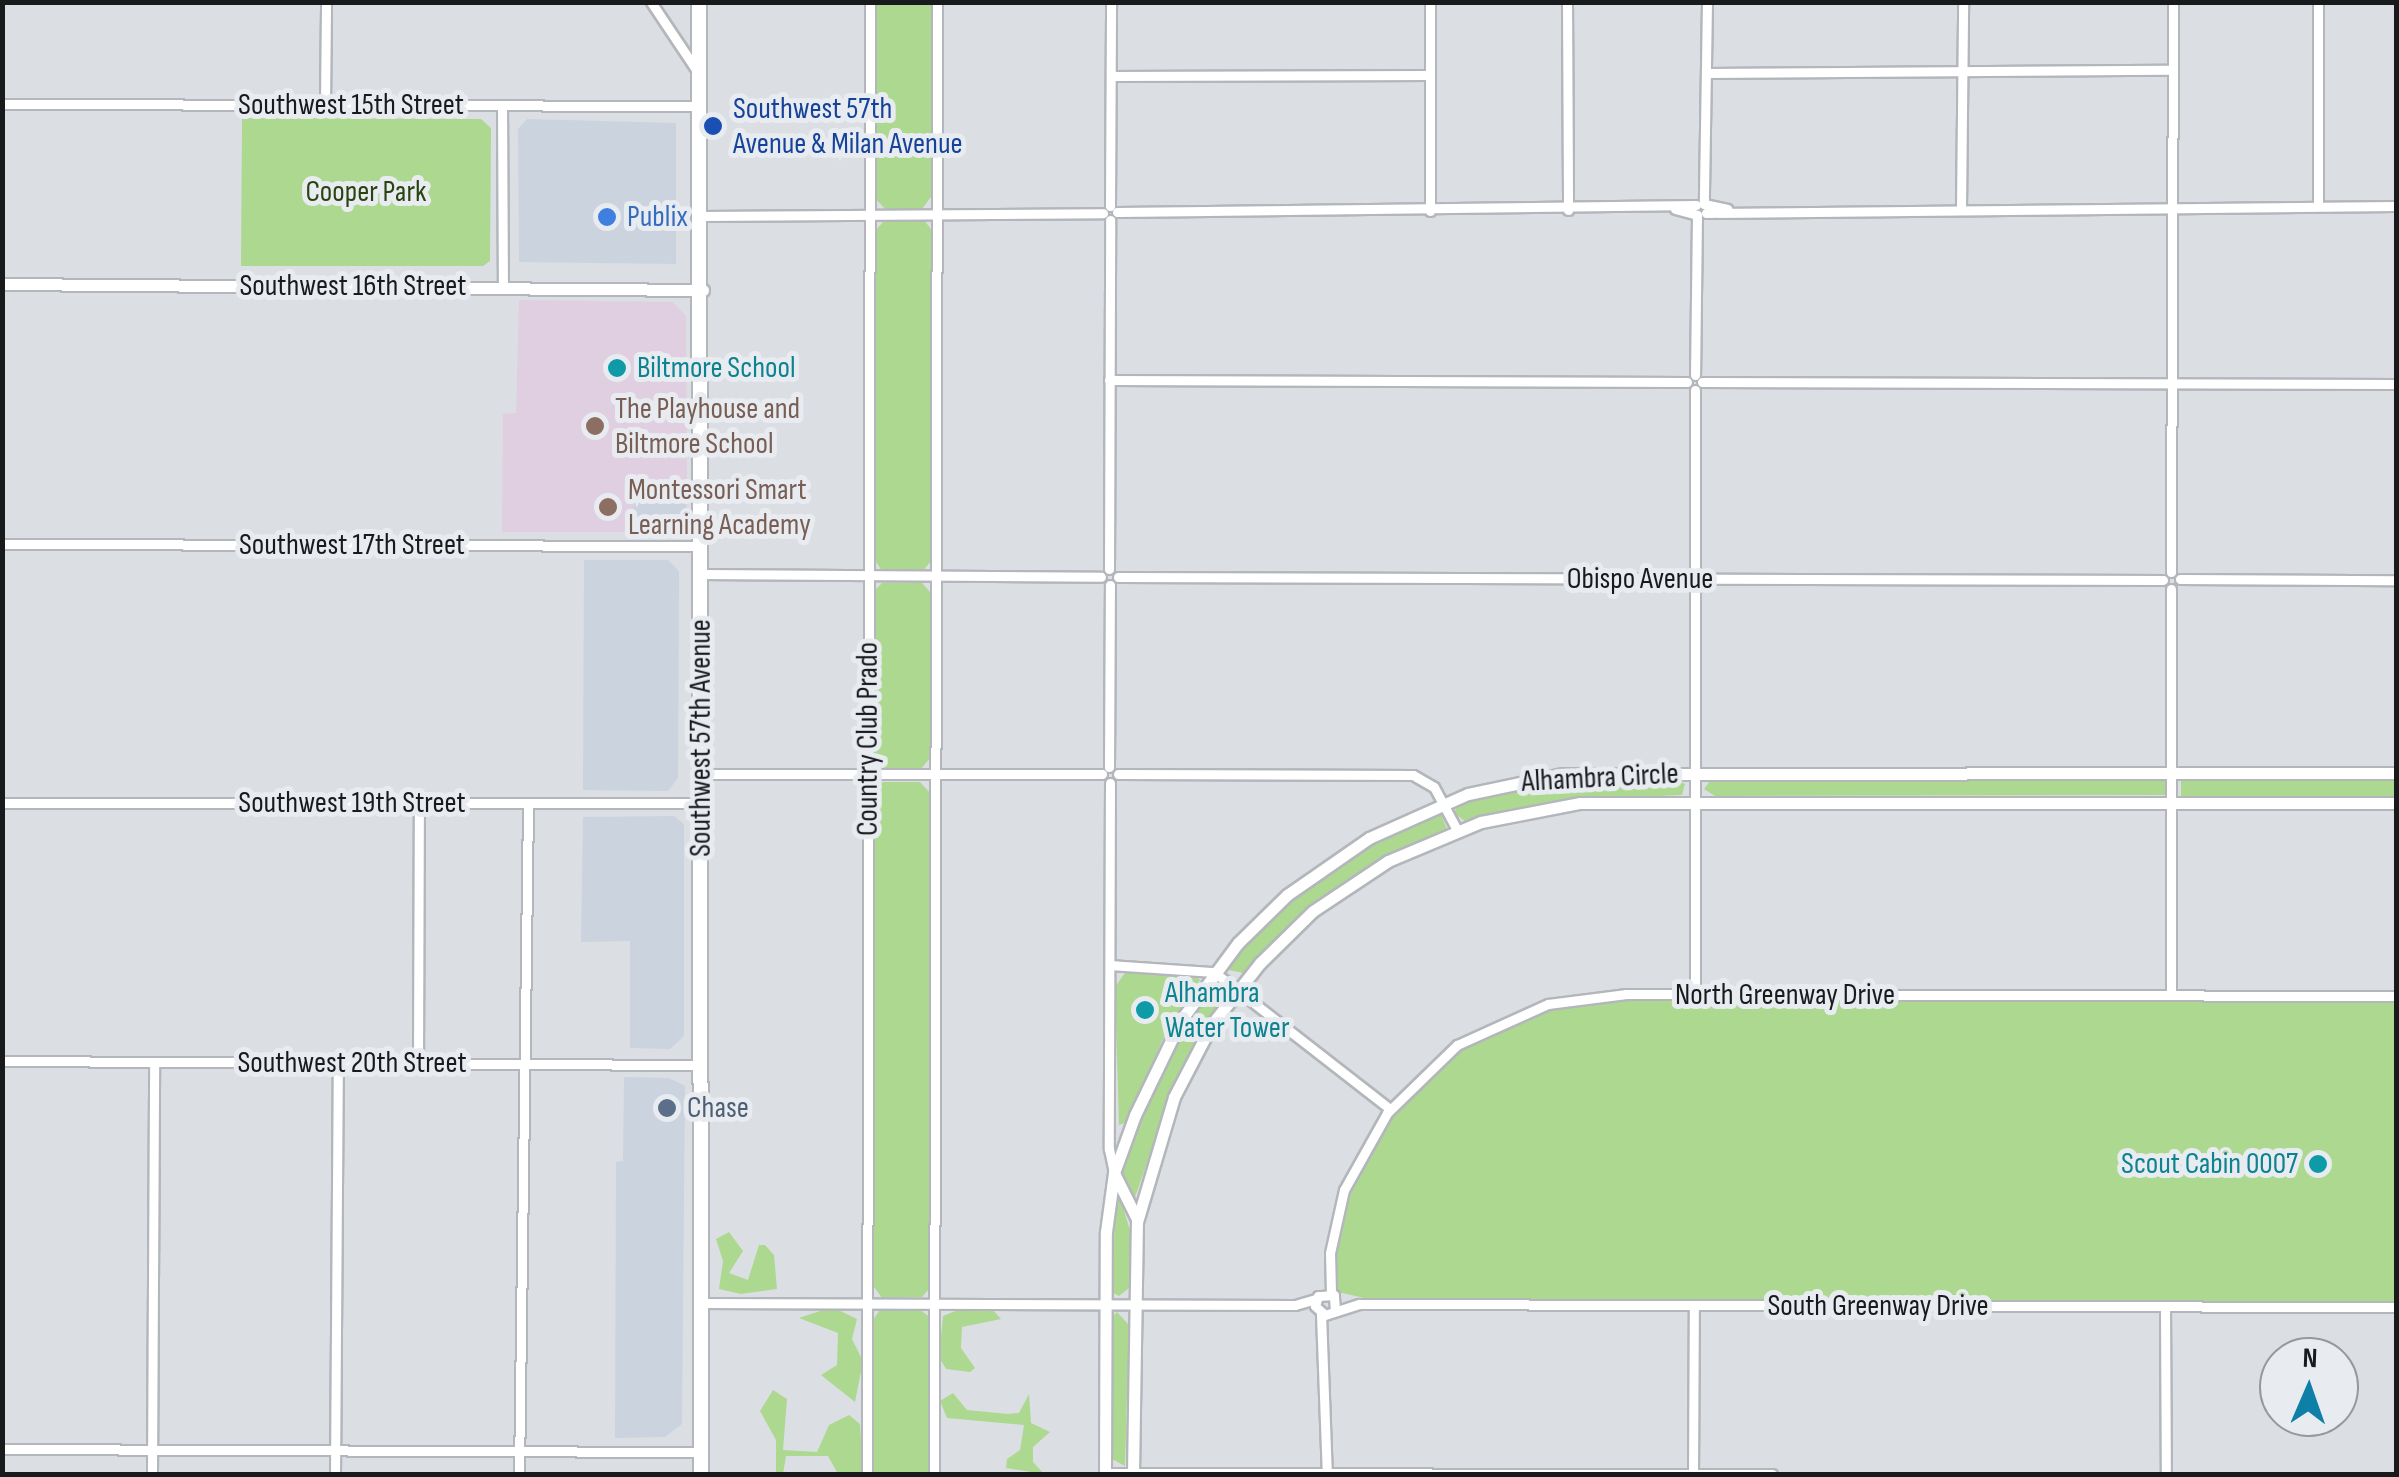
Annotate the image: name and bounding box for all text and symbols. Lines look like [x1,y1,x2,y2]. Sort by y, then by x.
street label: Southwest 15th Street [238,87,464,123]
place label: Southwest 57th Avenue & Milan Avenue [733,91,963,162]
marker: Southwest 57th Avenue & Milan Avenue [702,115,724,137]
park label: Cooper Park [306,174,426,210]
place label: Publix [627,199,688,235]
marker: Publix [596,206,618,228]
street label: Southwest 16th Street [240,268,466,304]
place label: Biltmore School [637,350,795,386]
marker: Biltmore School [606,357,628,379]
place label: The Playhouse and Biltmore School [615,391,800,462]
marker: The Playhouse and Biltmore School [584,415,606,437]
place label: Montessori Smart Learning Academy [628,472,811,542]
marker: Montessori Smart Learning Academy [597,496,619,518]
street label: Southwest 17th Street [239,527,465,563]
street label: Obispo Avenue [1567,561,1713,597]
street label: Southwest 57th Avenue [683,619,719,857]
street label: Country Club Prado [850,642,886,836]
street label: Alhambra Circle [1521,756,1679,800]
street label: Southwest 19th Street [238,785,466,821]
place label: Alhambra Water Tower [1165,975,1290,1046]
street label: North Greenway Drive [1675,977,1895,1013]
marker: Alhambra Water Tower [1134,999,1156,1021]
street label: Southwest 20th Street [237,1045,467,1081]
place label: Chase [687,1090,749,1126]
marker: Chase [656,1097,678,1119]
place label: Scout Cabin 0007 [2121,1146,2298,1182]
marker: Scout Cabin 0007 [2307,1153,2329,1175]
street label: South Greenway Drive [1767,1288,1989,1324]
north arrow [2259,1337,2359,1437]
text: N [2302,1342,2318,1375]

